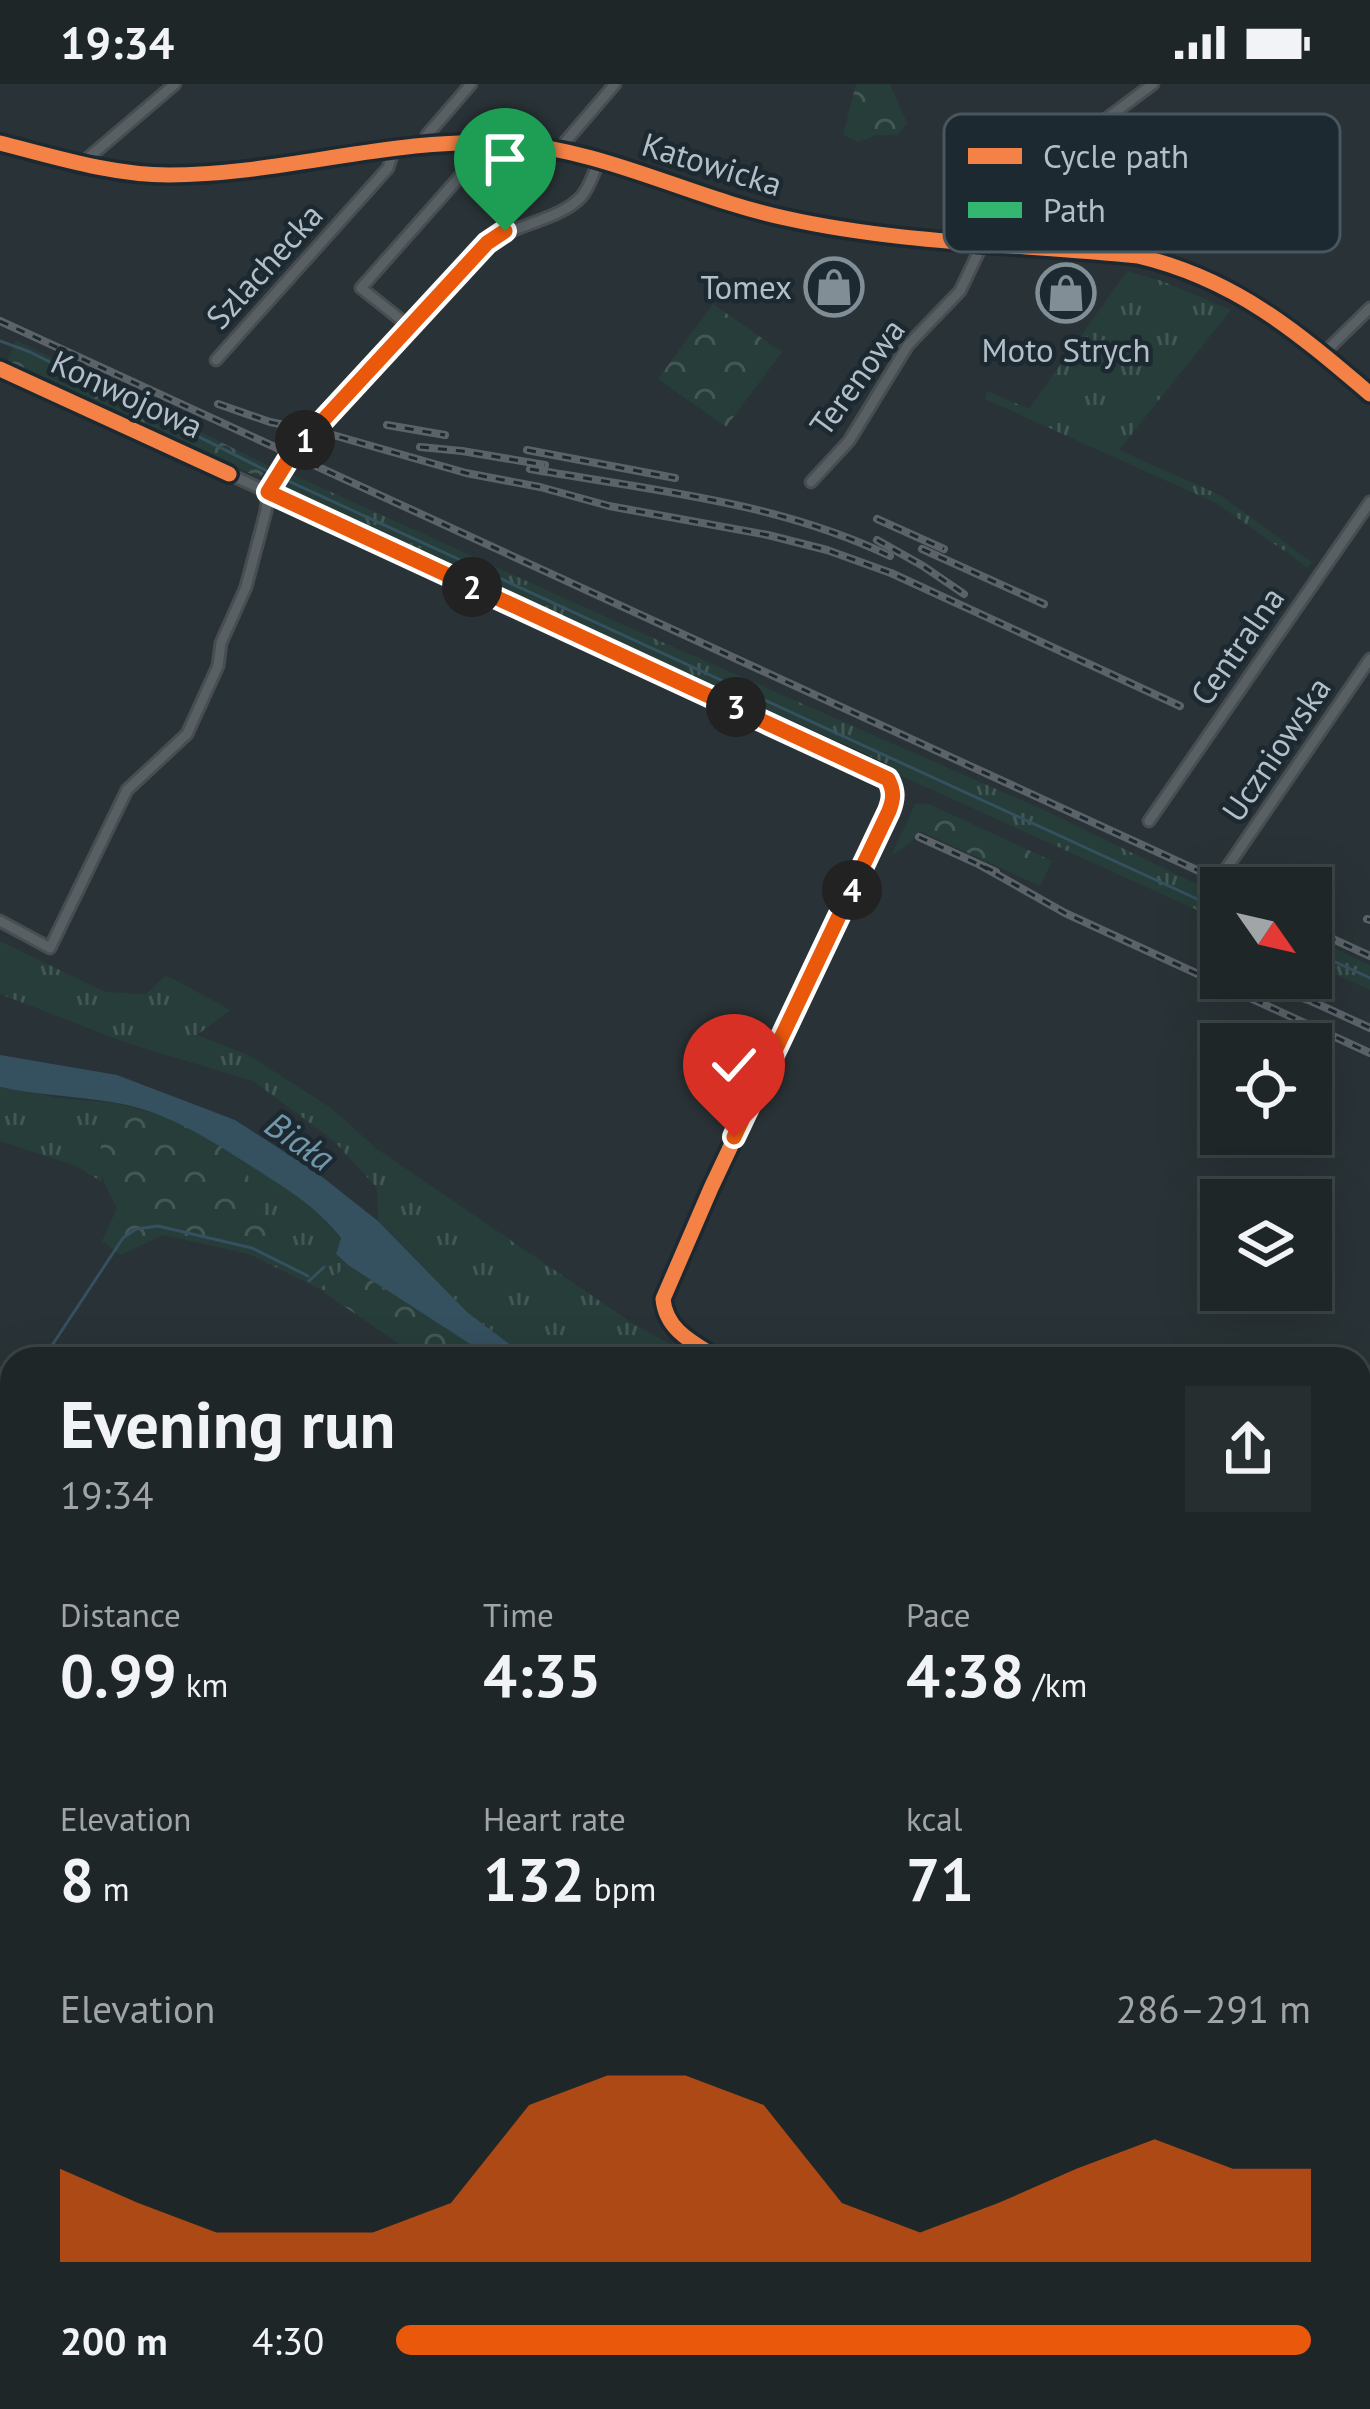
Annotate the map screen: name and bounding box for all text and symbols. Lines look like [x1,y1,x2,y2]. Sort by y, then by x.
text: 19:34 [60,13,174,71]
pin [454,108,556,231]
legend [944,114,1340,252]
street label: Katowicka [637,122,787,205]
icon: arrive [472,126,538,192]
text: Cycle path [1043,134,1189,177]
text: Path [1043,188,1106,231]
street label: Szlachecka [196,194,331,338]
shop icon: Tomex [803,256,865,318]
shop icon: Moto Strych [1035,262,1097,324]
place label: Tomex [700,265,792,308]
street label: Terenowa [800,310,914,444]
place label: Moto Strych [982,328,1151,371]
street label: Konwojowa [44,340,210,447]
pin: 1 [275,410,335,470]
text: 1 [296,418,314,461]
pin: 2 [442,557,502,617]
text: 2 [463,565,481,608]
street label: Centralna [1180,578,1293,713]
street label: Uczniowska [1212,668,1340,829]
pin: 3 [706,677,766,737]
text: 3 [727,685,745,728]
pin: 4 [822,860,882,920]
north arrow [1200,867,1332,999]
map controls [1200,867,1332,1311]
text: 4 [843,868,861,911]
pin [683,1014,785,1137]
button: locate [1200,1023,1332,1155]
icon: check [701,1032,767,1098]
water label: Biała [256,1100,345,1181]
button: layers [1200,1179,1332,1311]
text: Evening run [60,1381,395,1466]
button: share [1185,1386,1311,1512]
text: 19:34 [60,1469,154,1520]
text: Distance [60,1593,181,1636]
text: Time [483,1593,554,1636]
text: Pace [906,1593,971,1636]
text: 0.99 [60,1636,177,1714]
text: 4:35 [483,1636,601,1714]
text: 4:38 [906,1636,1024,1714]
text: km [177,1663,228,1706]
text: /km [1024,1663,1087,1706]
text: Elevation [60,1797,191,1840]
text: Heart rate [483,1797,626,1840]
text: kcal [906,1797,962,1840]
text: 8 [60,1840,94,1918]
text: 132 [483,1840,585,1918]
text: 71 [906,1840,974,1918]
text: m [94,1867,130,1910]
text: bpm [585,1867,656,1910]
text: Elevation [60,1983,215,2034]
text: 286–291 m [1116,1983,1311,2034]
text: 200 m [60,2315,168,2366]
text: 4:30 [252,2315,324,2366]

